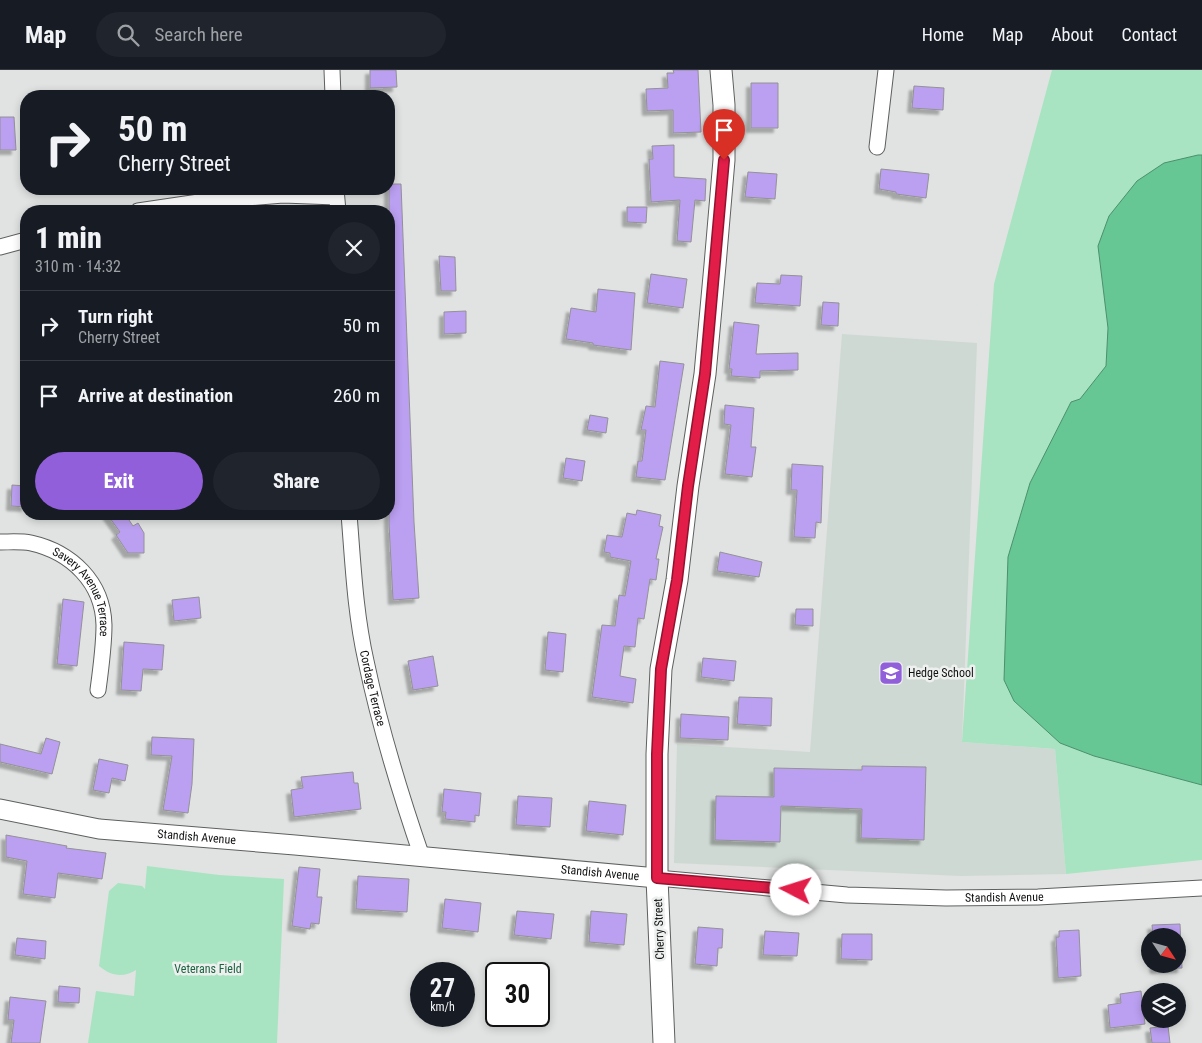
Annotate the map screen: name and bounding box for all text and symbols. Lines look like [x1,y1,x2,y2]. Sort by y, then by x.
search box [96,12,446,57]
text: Map [25,21,66,49]
icon: search [114,21,142,49]
text: Search here [154,23,243,46]
text: Home [922,24,964,45]
text: Map [992,24,1023,45]
text: About [1051,24,1093,45]
text: Contact [1121,24,1177,45]
text: 50 m [118,109,187,150]
pin [703,109,745,160]
icon: right [35,110,100,175]
icon: arrive [710,116,738,144]
text: Cherry Street [118,151,231,176]
text: 1 min [35,220,102,255]
button: close [328,222,380,274]
text: 310 m · 14:32 [35,257,121,276]
text: Turn right [78,305,153,328]
icon: right [35,312,63,340]
text: 50 m [343,314,380,337]
text: Cherry Street [78,328,160,347]
icon: arrive [35,382,63,410]
text: Arrive at destination [78,384,233,407]
text: 260 m [333,384,380,407]
button: Exit [35,452,203,510]
button: Share [213,452,380,510]
street label: Savery Avenue Terrace [50,544,111,637]
street label: Cordage Terrace [357,649,388,728]
school or university icon: Hedge School [878,660,904,686]
place label: Hedge School [908,666,974,680]
street label: Standish Avenue [157,827,237,847]
street label: Standish Avenue [560,862,640,883]
position arrow [769,863,821,915]
street label: Standish Avenue [965,890,1044,905]
street label: Cherry Street [651,898,667,960]
north arrow [1141,928,1186,972]
map controls [1141,928,1186,1028]
park label: Veterans Field [174,962,242,976]
speed limit sign: 30 [485,962,550,1027]
text: 27 [430,974,455,1003]
button: layers [1141,983,1186,1028]
text: km/h [430,1000,455,1014]

